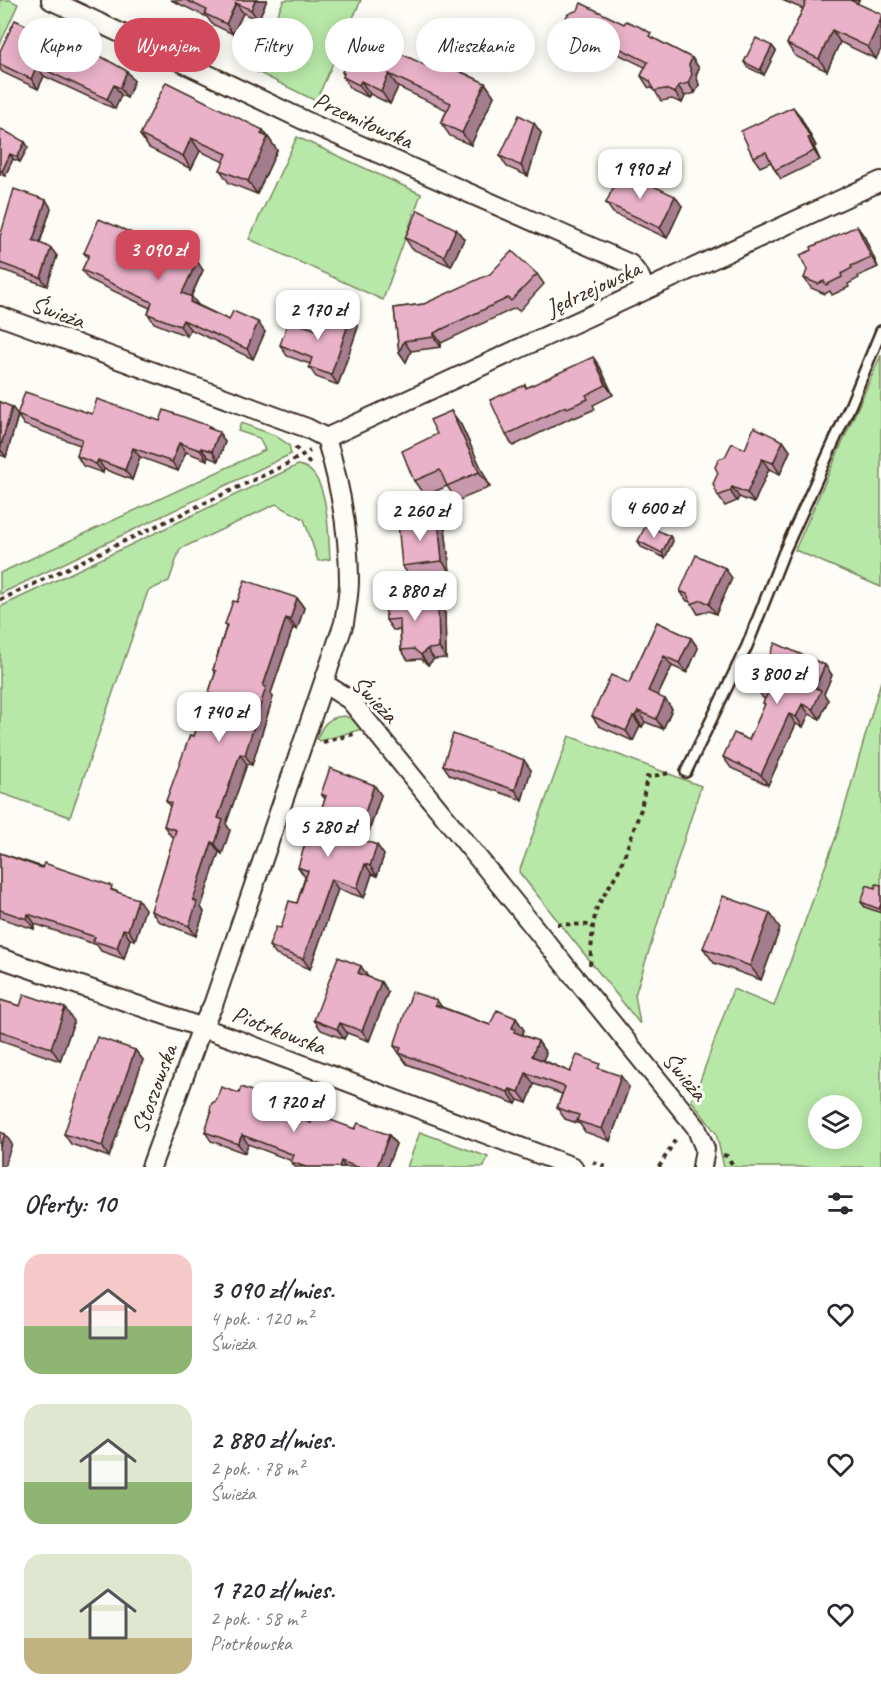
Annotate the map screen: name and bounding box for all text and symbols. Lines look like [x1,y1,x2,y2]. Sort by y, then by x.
chip: Kupno [18,18,102,72]
chip: Wynajem [114,18,220,72]
chip: Filtry [232,18,313,72]
chip: Nowe [325,18,404,72]
chip: Mieszkanie [416,18,535,72]
chip: Dom [547,18,620,72]
street label: Przemiłowska [309,85,419,156]
pin: 1 990 zł [578,149,702,200]
text: 1 990 zł [612,156,668,181]
pin: 3 090 zł [96,230,220,281]
text: 3 090 zł [130,237,186,262]
street label: Jędrzejowska [540,252,647,323]
street label: Świeża [27,289,90,336]
pin: 2 170 zł [256,290,380,341]
text: 2 170 zł [290,297,346,322]
pin: 4 600 zł [592,488,716,539]
pin: 2 260 zł [358,491,482,542]
text: 4 600 zł [626,495,682,520]
text: 2 260 zł [392,498,448,523]
pin: 2 880 zł [353,571,477,622]
text: 2 880 zł [387,578,443,603]
pin: 3 800 zł [715,654,839,705]
text: 3 800 zł [749,661,805,686]
street label: Świeża [345,669,406,730]
pin: 1 740 zł [157,692,281,743]
text: 1 740 zł [191,699,247,724]
pin: 5 280 zł [266,807,390,858]
text: 5 280 zł [300,814,356,839]
street label: Piotrkowska [228,998,332,1062]
street label: Stoszowska [124,1039,185,1137]
street label: Świeża [656,1045,715,1108]
pin: 1 720 zł [232,1082,356,1133]
text: 1 720 zł [266,1089,322,1114]
map controls [808,1095,862,1149]
button: layers [808,1095,862,1149]
text: Oferty: 10 [24,1187,116,1220]
icon: filters [824,1187,857,1220]
text: 3 090 zł/mies. [210,1273,335,1306]
icon: home [72,1278,144,1350]
icon: heart [824,1298,857,1331]
text: 4 pok. · 120 m² [210,1306,313,1331]
text: Świeża [210,1331,256,1356]
text: 2 880 zł/mies. [210,1423,335,1456]
icon: home [72,1428,144,1500]
icon: heart [824,1448,857,1481]
text: 2 pok. · 78 m² [210,1456,304,1481]
text: Świeża [210,1481,256,1506]
text: 1 720 zł/mies. [210,1573,335,1606]
icon: home [72,1578,144,1650]
icon: heart [824,1598,857,1631]
text: 2 pok. · 58 m² [210,1606,304,1631]
text: Piotrkowska [210,1631,292,1656]

